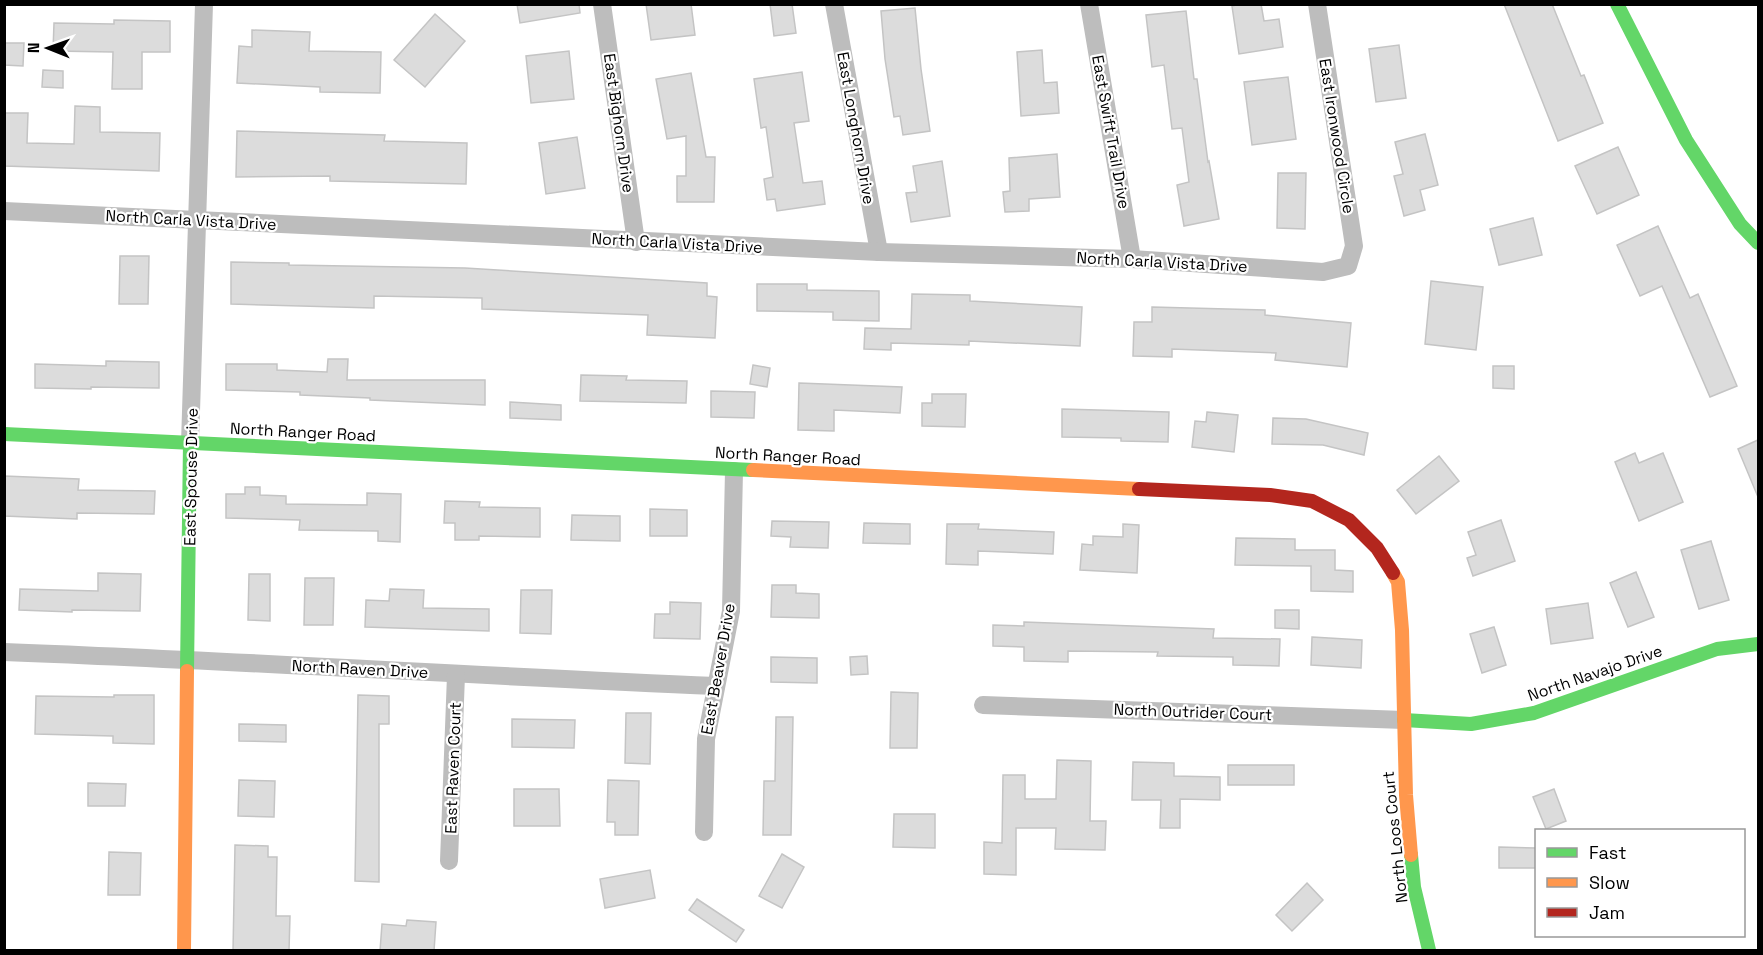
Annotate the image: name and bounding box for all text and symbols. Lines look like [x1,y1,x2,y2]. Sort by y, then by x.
north arrow [18,18,78,78]
text: N [23,42,44,53]
street label: East Longhorn Drive [832,50,880,206]
street label: East Bighorn Drive [599,52,639,194]
street label: East Swift Trail Drive [1087,54,1135,210]
street label: East Ironwood Circle [1314,57,1360,215]
street label: North Carla Vista Drive [105,205,277,235]
street label: North Carla Vista Drive [591,228,763,258]
street label: North Carla Vista Drive [1076,247,1248,277]
street label: East Spouse Drive [179,408,203,546]
street label: North Ranger Road [230,418,376,446]
street label: North Ranger Road [715,442,861,470]
street label: East Beaver Drive [696,602,740,736]
street label: North Navajo Drive [1525,640,1665,706]
street label: North Raven Drive [291,655,429,683]
street label: North Outrider Court [1113,699,1273,725]
street label: East Raven Court [440,702,466,834]
street label: North Loos Court [1378,770,1412,904]
legend [1535,829,1745,937]
text: Fast [1589,841,1626,864]
text: Slow [1589,871,1630,894]
text: Jam [1589,901,1625,924]

